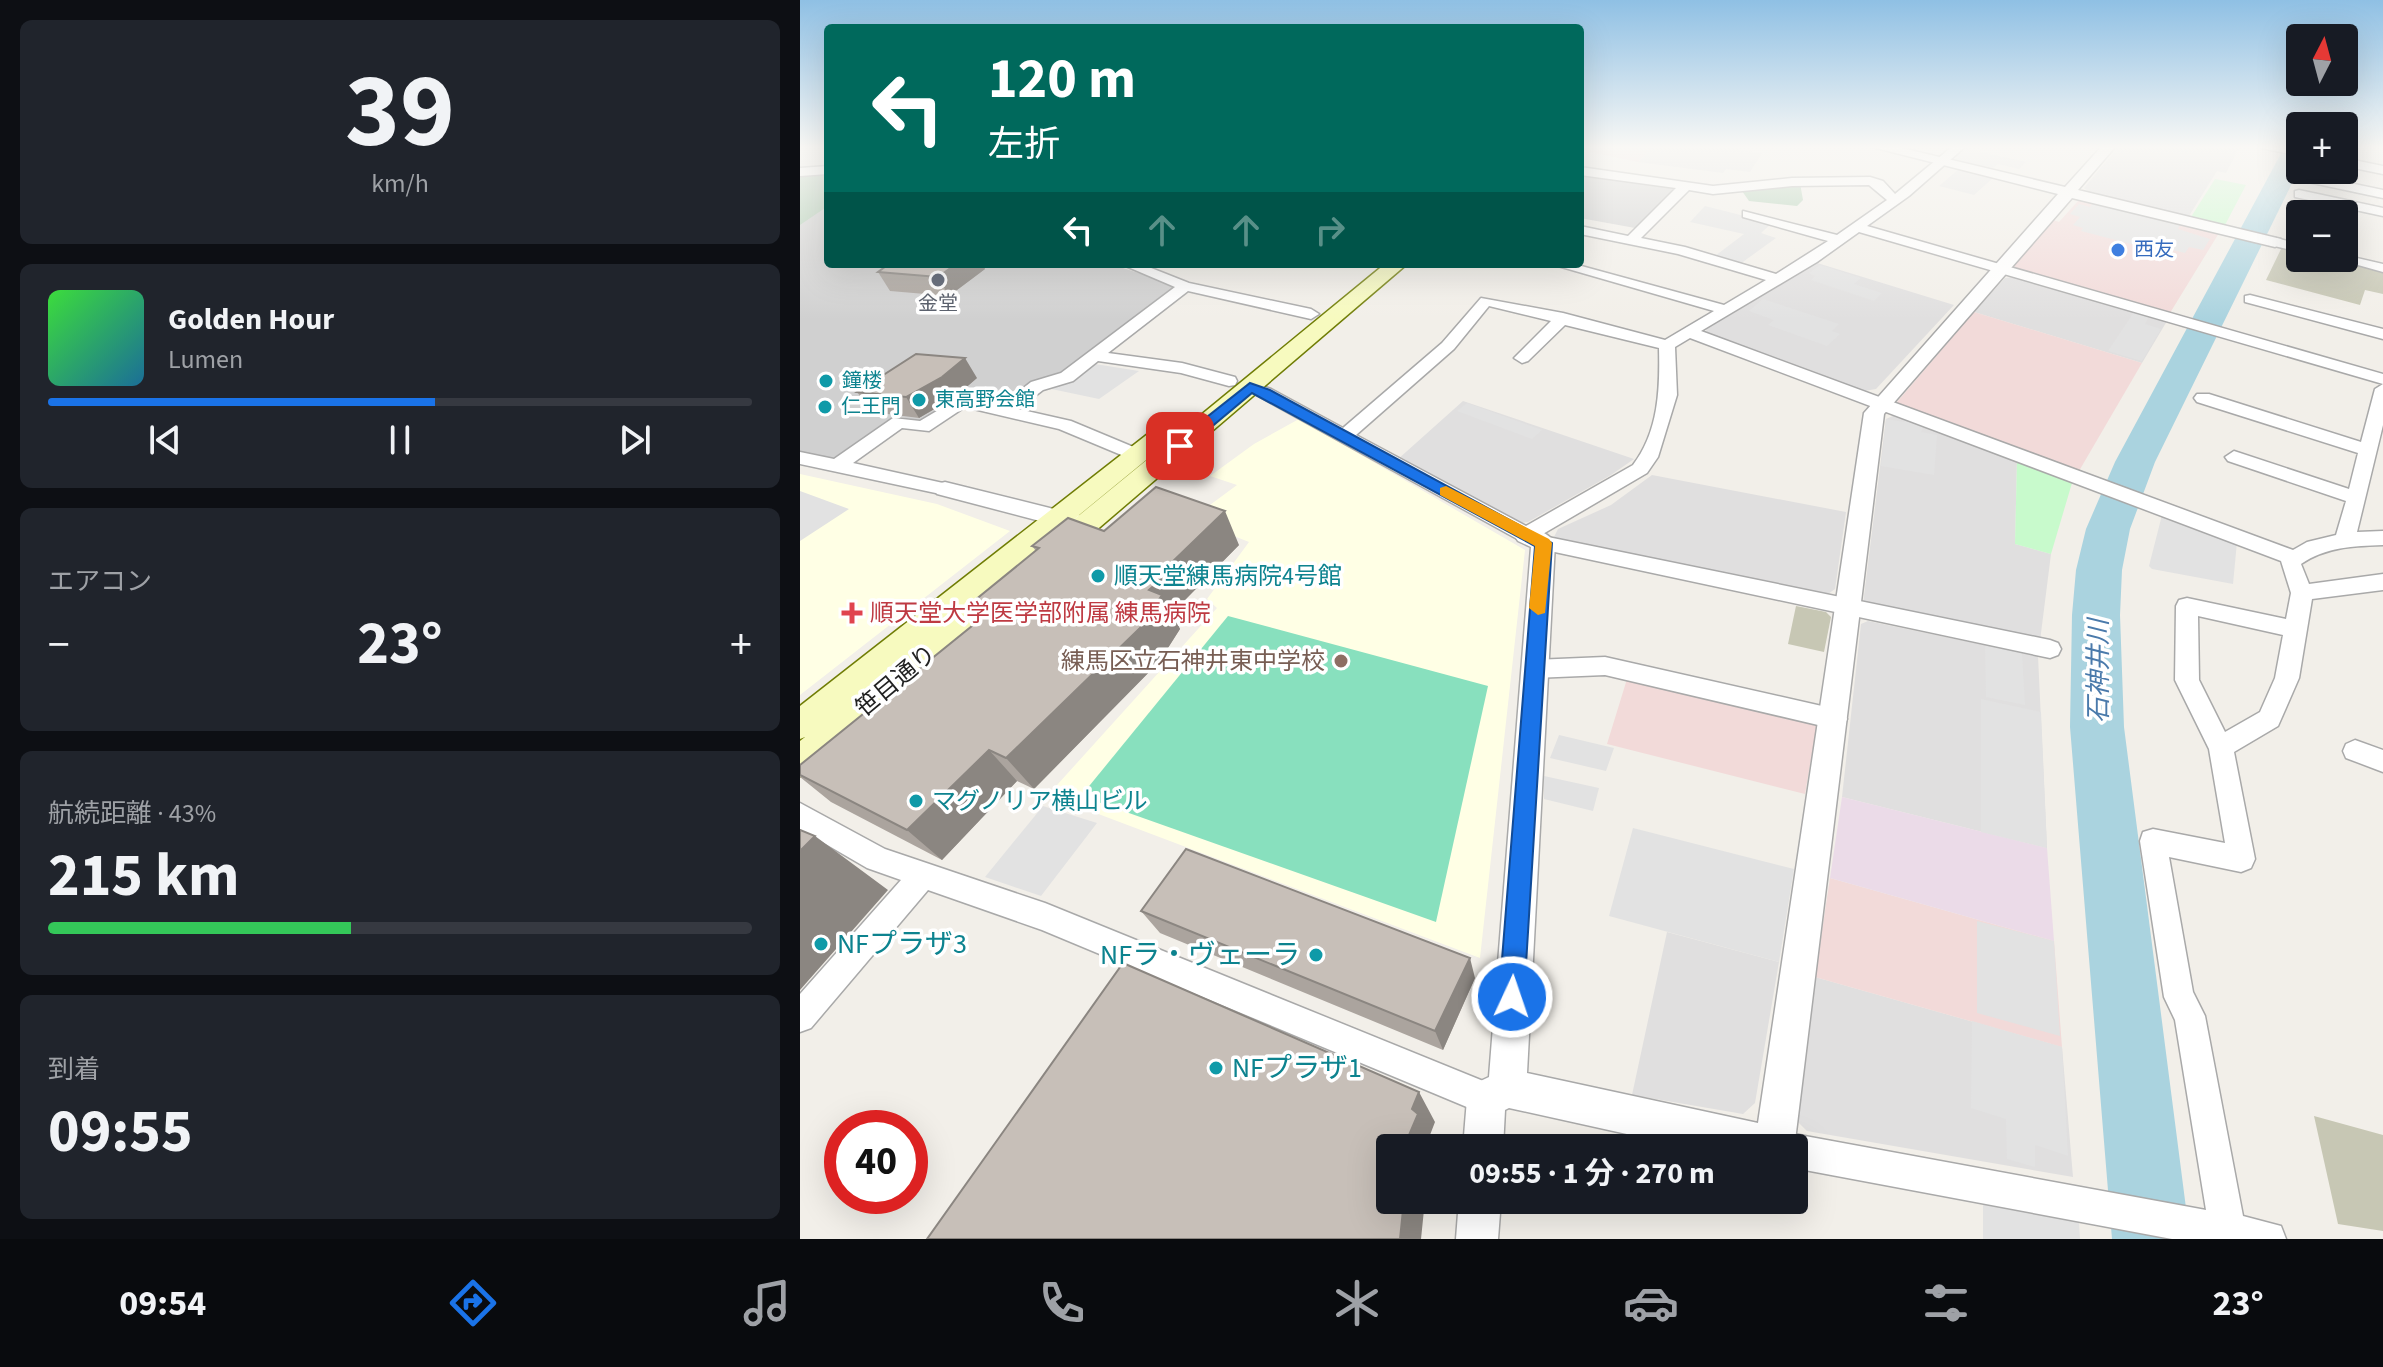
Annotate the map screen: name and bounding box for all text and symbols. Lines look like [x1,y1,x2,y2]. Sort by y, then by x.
north arrow [2286,24,2358,96]
map controls [2286,24,2358,272]
text: 39 [345,39,455,187]
text: 120 m [988,40,1136,119]
icon: left [856,56,960,160]
button: + [2286,112,2358,184]
text: 左折 [988,119,1060,170]
text: km/h [371,165,429,202]
button: − [2286,200,2358,272]
icon: left [1056,208,1100,252]
icon: ahead [1140,208,1184,252]
icon: ahead [1224,208,1268,252]
icon: right [1308,208,1352,252]
place label: 西友 [2134,236,2174,264]
marker: 西友 [2109,241,2127,259]
marker: 金堂 [929,271,947,289]
place label: 金堂 [918,290,958,318]
text: Golden Hour [168,298,334,341]
text: Lumen [168,341,243,378]
place label: 鐘楼 [842,367,882,395]
marker: 鐘楼 [817,372,835,390]
place label: 東高野会館 [935,386,1035,414]
marker: 東高野会館 [910,391,928,409]
place label: 仁王門 [841,393,901,421]
marker: 仁王門 [816,398,834,416]
pin [1146,412,1214,480]
icon: previous [143,418,187,462]
icon: pause [378,418,422,462]
icon: next [613,418,657,462]
icon: arrive [1158,424,1202,468]
place label: 順天堂練馬病院4号館 [1114,559,1342,594]
text: エアコン [48,563,152,600]
marker: 順天堂練馬病院4号館 [1089,567,1107,585]
place label: 順天堂大学医学部附属 練馬病院 [870,596,1211,631]
text: 23° [357,602,443,687]
marker: 順天堂大学医学部附属 練馬病院 [841,602,863,624]
text: − [48,614,70,677]
text: + [730,614,752,677]
water label: 石神井川 [2080,616,2117,723]
street label: 笹目通り [848,637,944,725]
place label: 練馬区立石神井東中学校 [1061,644,1325,679]
marker: 練馬区立石神井東中学校 [1332,652,1350,670]
place label: マグノリア横山ビル [932,784,1148,819]
marker: マグノリア横山ビル [907,792,925,810]
text: 航続距離 · 43% [48,795,216,832]
text: 215 km [48,834,239,919]
place label: NFプラザ3 [837,924,967,964]
marker: NFプラザ3 [812,935,830,953]
place label: NFラ・ヴェーラ [1100,935,1300,975]
marker: NFラ・ヴェーラ [1307,946,1325,964]
position arrow [1470,955,1554,1039]
place label: NFプラザ1 [1232,1048,1362,1088]
text: 到着 [48,1051,100,1088]
marker: NFプラザ1 [1207,1059,1225,1077]
text: 09:55 [48,1090,193,1175]
speed limit sign: 40 [824,1110,928,1214]
text: 09:55 · 1 分 · 270 m [1469,1152,1715,1195]
icon: directions [445,1275,501,1331]
icon: music [739,1275,795,1331]
icon: phone [1034,1275,1090,1331]
icon: climate [1329,1275,1385,1331]
icon: car [1623,1275,1679,1331]
icon: filters [1918,1275,1974,1331]
text: 09:54 [119,1278,206,1329]
text: 23° [2213,1278,2264,1329]

